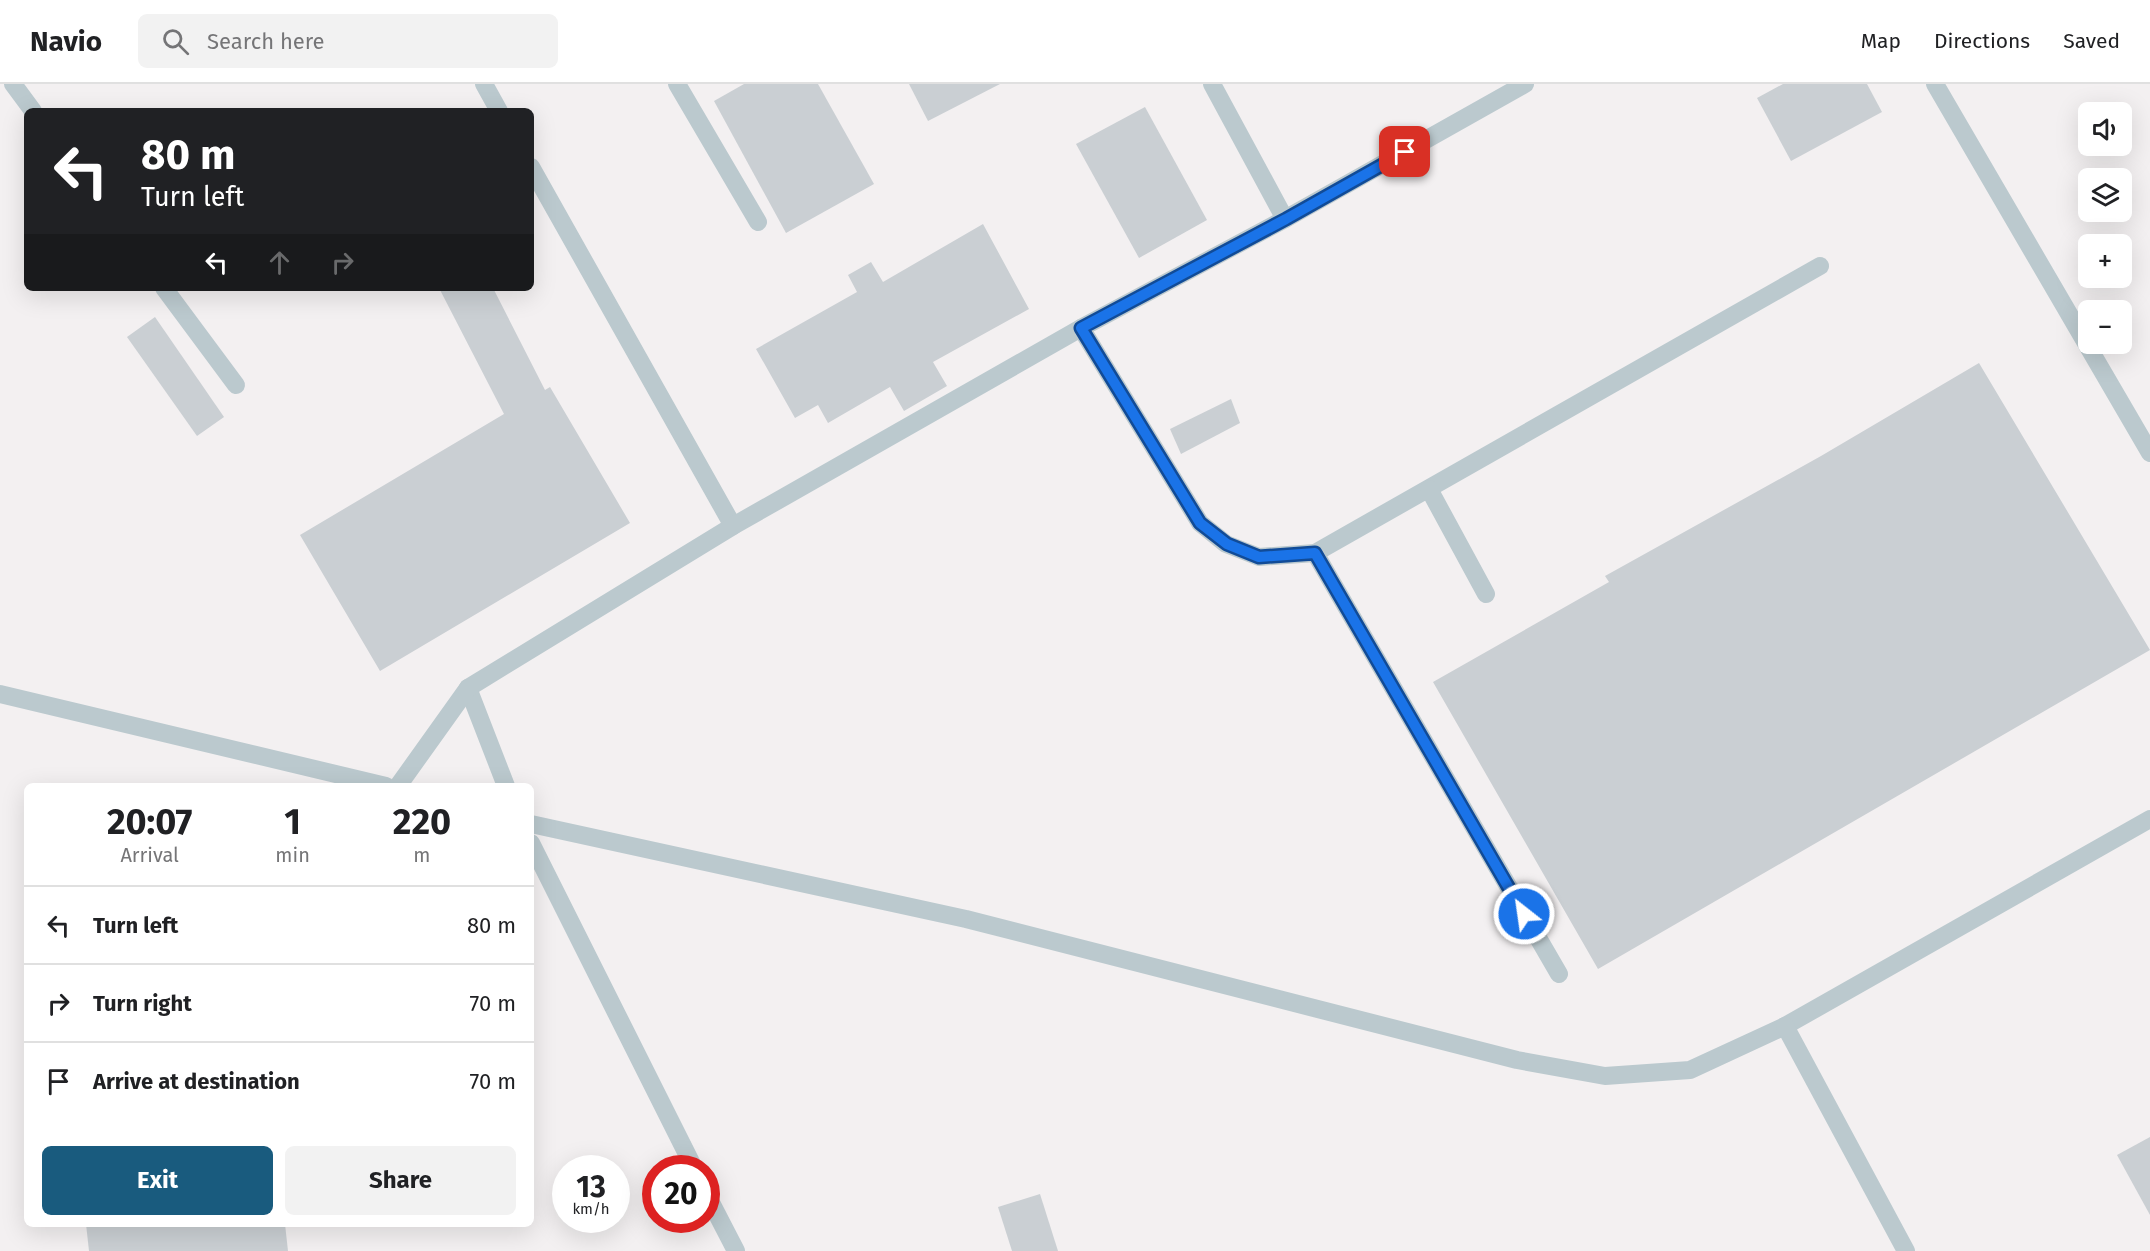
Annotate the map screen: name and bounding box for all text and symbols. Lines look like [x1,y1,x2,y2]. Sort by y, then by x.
search box [138,14,558,68]
text: Navio [30,25,102,58]
icon: search [159,25,192,58]
text: Search here [207,28,325,55]
text: Map [1861,28,1901,54]
text: Directions [1934,28,2030,54]
text: Saved [2063,28,2120,54]
map controls [2078,102,2132,354]
button: sound [2078,102,2132,156]
pin [1379,126,1430,177]
text: 80 m [141,130,235,180]
icon: left [42,132,120,210]
icon: arrive [1388,135,1421,168]
button: layers [2078,168,2132,222]
text: Turn left [141,181,244,213]
button: + [2078,234,2132,288]
icon: left [200,246,233,279]
icon: ahead [263,246,296,279]
icon: right [326,246,359,279]
button: − [2078,300,2132,354]
text: 20:07 [107,800,192,844]
text: 1 [284,800,301,844]
text: 220 [393,800,451,844]
text: Arrival [120,843,179,867]
text: min [275,843,310,867]
text: m [413,843,431,867]
position arrow [1492,882,1556,946]
icon: left [42,909,75,942]
text: Turn left [93,912,178,939]
text: 80 m [467,912,516,939]
icon: right [42,987,75,1020]
text: Turn right [93,990,192,1017]
text: 70 m [470,990,516,1017]
icon: arrive [42,1065,75,1098]
text: Arrive at destination [93,1068,300,1095]
text: 70 m [470,1068,516,1095]
button: Exit [42,1146,273,1215]
button: Share [285,1146,516,1215]
speed limit sign: 20 [642,1155,720,1233]
text: 13 [576,1169,606,1205]
text: km/h [572,1200,610,1218]

